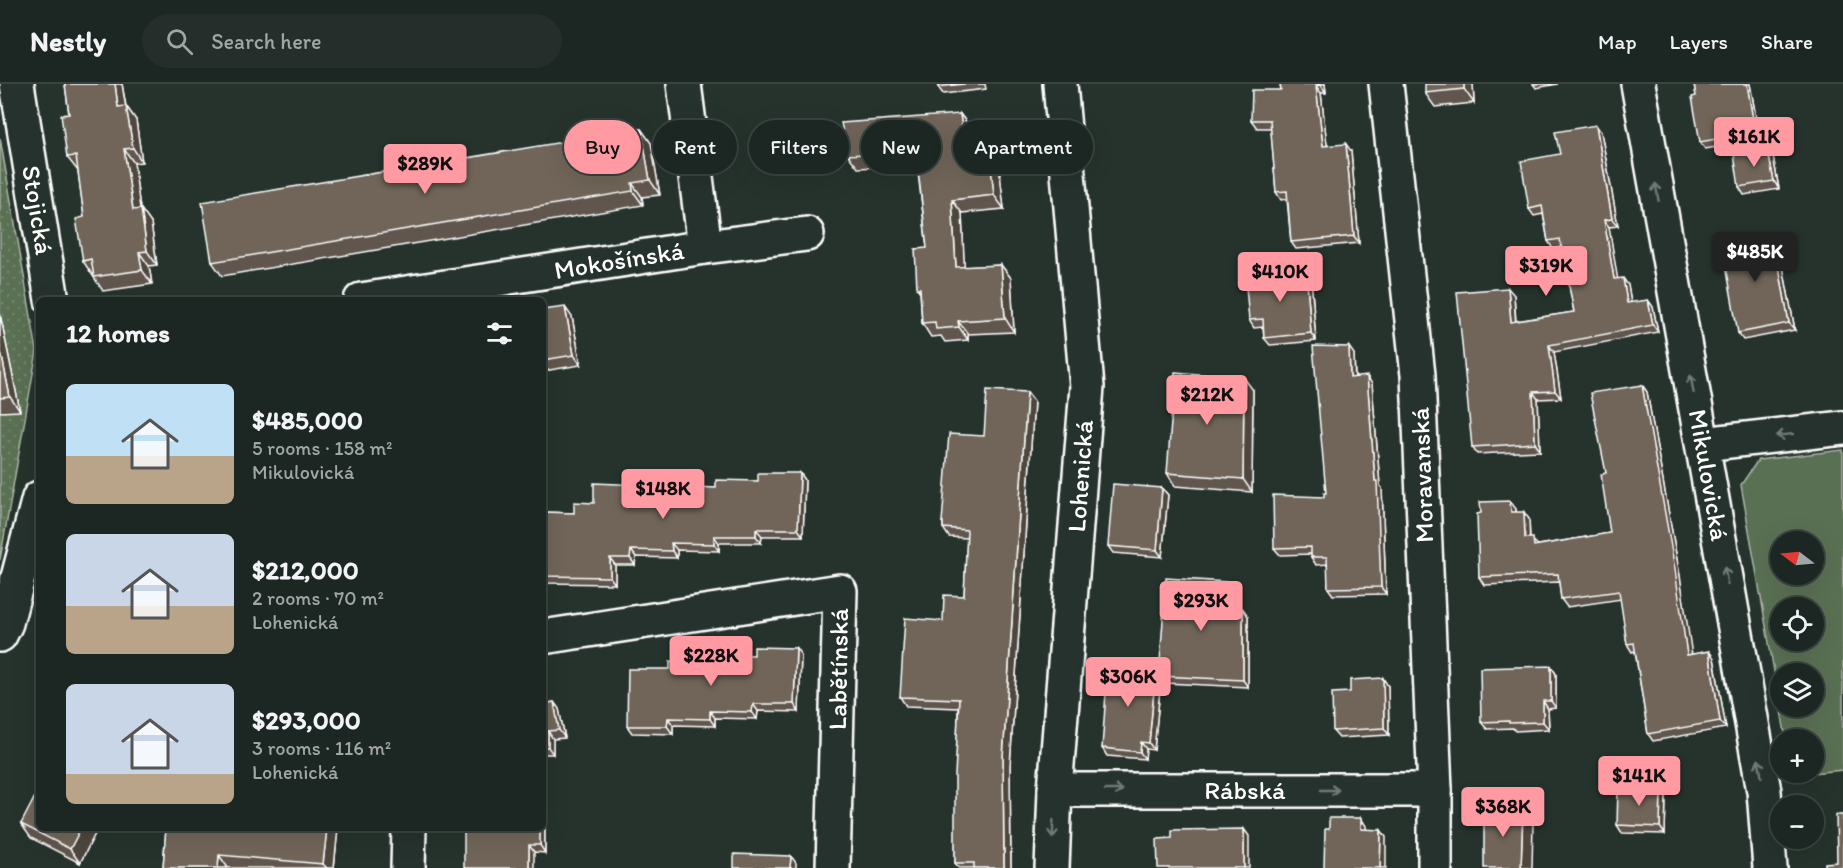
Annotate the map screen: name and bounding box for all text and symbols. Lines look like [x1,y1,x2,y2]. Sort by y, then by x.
search box [142,14,562,68]
text: Nestly [30,24,106,58]
icon: search [163,25,196,58]
text: Search here [211,28,322,55]
text: Map [1598,29,1637,54]
text: Layers [1670,29,1728,54]
text: Share [1761,29,1813,54]
pin: $161K [1712,117,1796,168]
chip: Buy [564,120,641,174]
chip: Rent [653,120,737,174]
chip: Filters [749,120,849,174]
chip: New [861,120,941,174]
chip: Apartment [953,120,1093,174]
text: $161K [1728,124,1780,148]
pin: $289K [383,144,467,195]
text: $289K [398,151,452,175]
street label: Stojická [15,163,61,257]
one-way arrow [1652,183,1663,202]
pin: $485K [1713,232,1797,283]
street label: Mokošínská [552,234,687,286]
text: $485K [1727,239,1783,263]
pin: $319K [1504,246,1588,297]
pin: $410K [1238,252,1322,303]
text: $319K [1519,253,1573,277]
text: $410K [1252,259,1308,283]
text: 12 homes [66,317,170,349]
icon: filters [483,317,516,350]
pin: $212K [1165,375,1249,426]
one-way arrow [1686,375,1697,394]
text: $212K [1180,382,1234,406]
text: $485,000 [252,404,363,436]
street label: Moravanská [1404,406,1440,543]
street label: Mikulovická [1682,407,1736,544]
icon: home [114,408,186,480]
street label: Lohenická [1060,418,1100,533]
one-way arrow [1775,429,1795,440]
text: 5 rooms · 158 m² [252,436,393,460]
text: Mikulovická [252,460,354,484]
pin: $148K [621,469,705,520]
text: $148K [635,476,691,500]
north arrow [1770,531,1824,585]
map controls [1770,531,1824,849]
text: $212,000 [252,554,359,586]
icon: home [114,558,186,630]
one-way arrow [1721,567,1732,586]
pin: $293K [1159,581,1243,632]
text: 2 rooms · 70 m² [252,586,384,610]
text: $293K [1174,588,1228,612]
button: locate [1770,597,1824,651]
street label: Labětínská [821,607,855,730]
text: Lohenická [252,610,338,634]
pin: $228K [669,636,753,687]
text: $228K [684,643,738,667]
pin: $306K [1086,657,1170,708]
button: layers [1770,663,1824,717]
text: $306K [1100,664,1156,688]
text: $293,000 [252,704,361,736]
icon: home [114,708,186,780]
button: + [1770,729,1824,783]
text: 3 rooms · 116 m² [252,736,391,760]
pin: $141K [1597,756,1681,807]
one-way arrow [1754,759,1765,778]
text: Lohenická [252,760,338,784]
text: $141K [1612,763,1666,787]
street label: Rábská [1204,774,1286,806]
one-way arrow [1103,784,1123,796]
one-way arrow [1319,784,1339,796]
pin: $368K [1461,787,1545,838]
text: $368K [1475,794,1531,818]
button: − [1770,795,1824,849]
one-way arrow [1048,819,1059,839]

